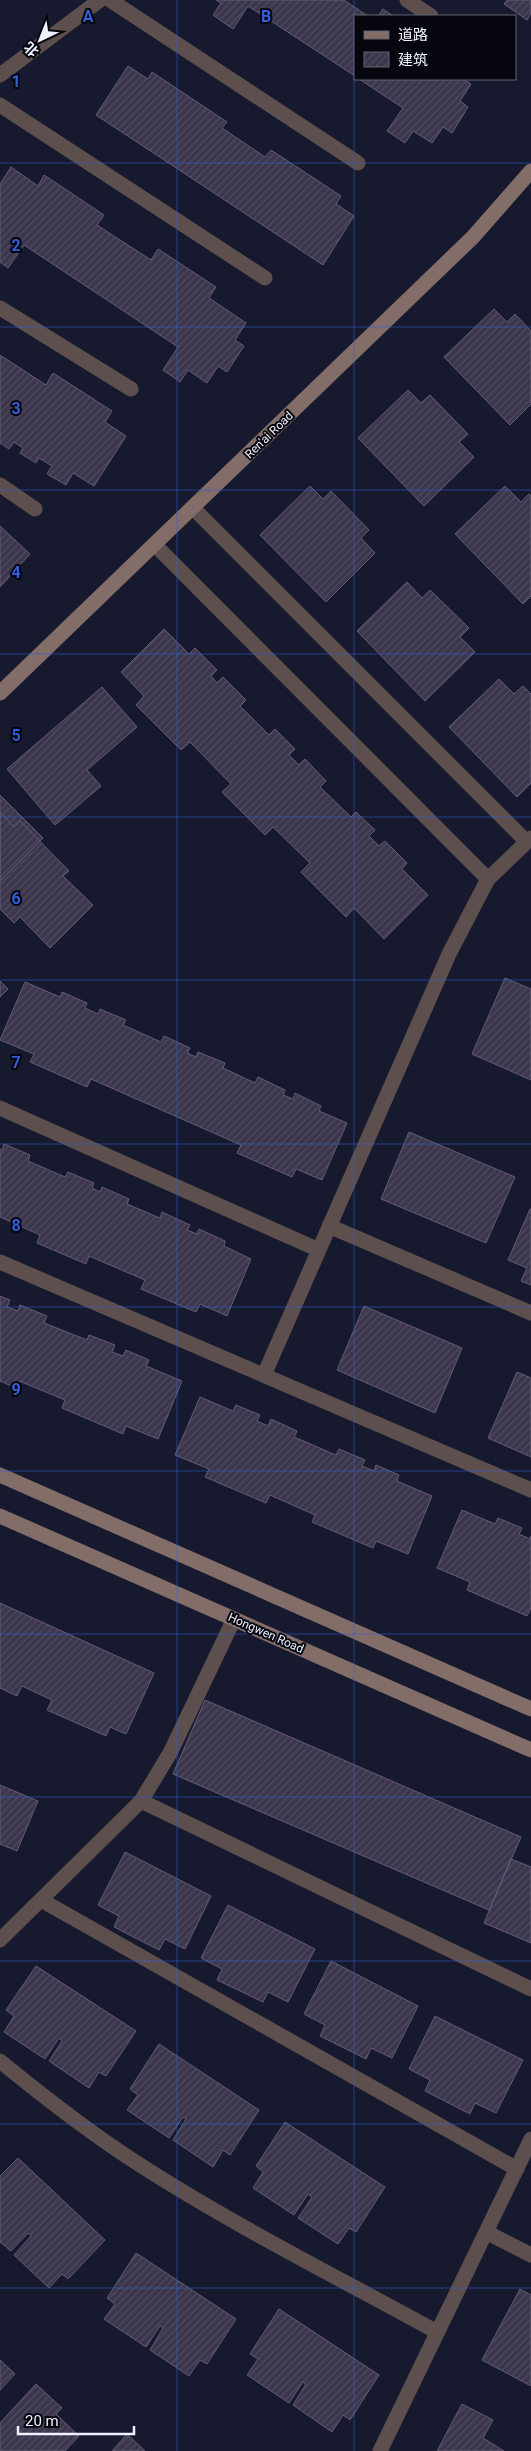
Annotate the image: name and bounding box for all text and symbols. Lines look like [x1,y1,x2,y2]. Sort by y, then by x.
text: A [83,7,94,26]
text: B [261,7,271,26]
north arrow [15,15,65,65]
legend [354,15,516,80]
text: 道路 [398,26,428,44]
text: 北 [21,39,42,60]
text: 建筑 [398,51,428,69]
text: 1 [11,72,21,91]
text: 2 [11,236,21,255]
text: 3 [11,399,21,418]
street label: Ren'ai Road [242,409,296,461]
text: 4 [11,563,21,582]
text: 5 [11,726,21,745]
text: 6 [11,889,21,908]
text: 7 [11,1053,21,1072]
text: 8 [11,1216,21,1235]
text: 9 [11,1380,21,1399]
street label: Hongwen Road [226,1610,306,1656]
scale bar [18,2404,134,2436]
text: 20 m [25,2412,59,2430]

